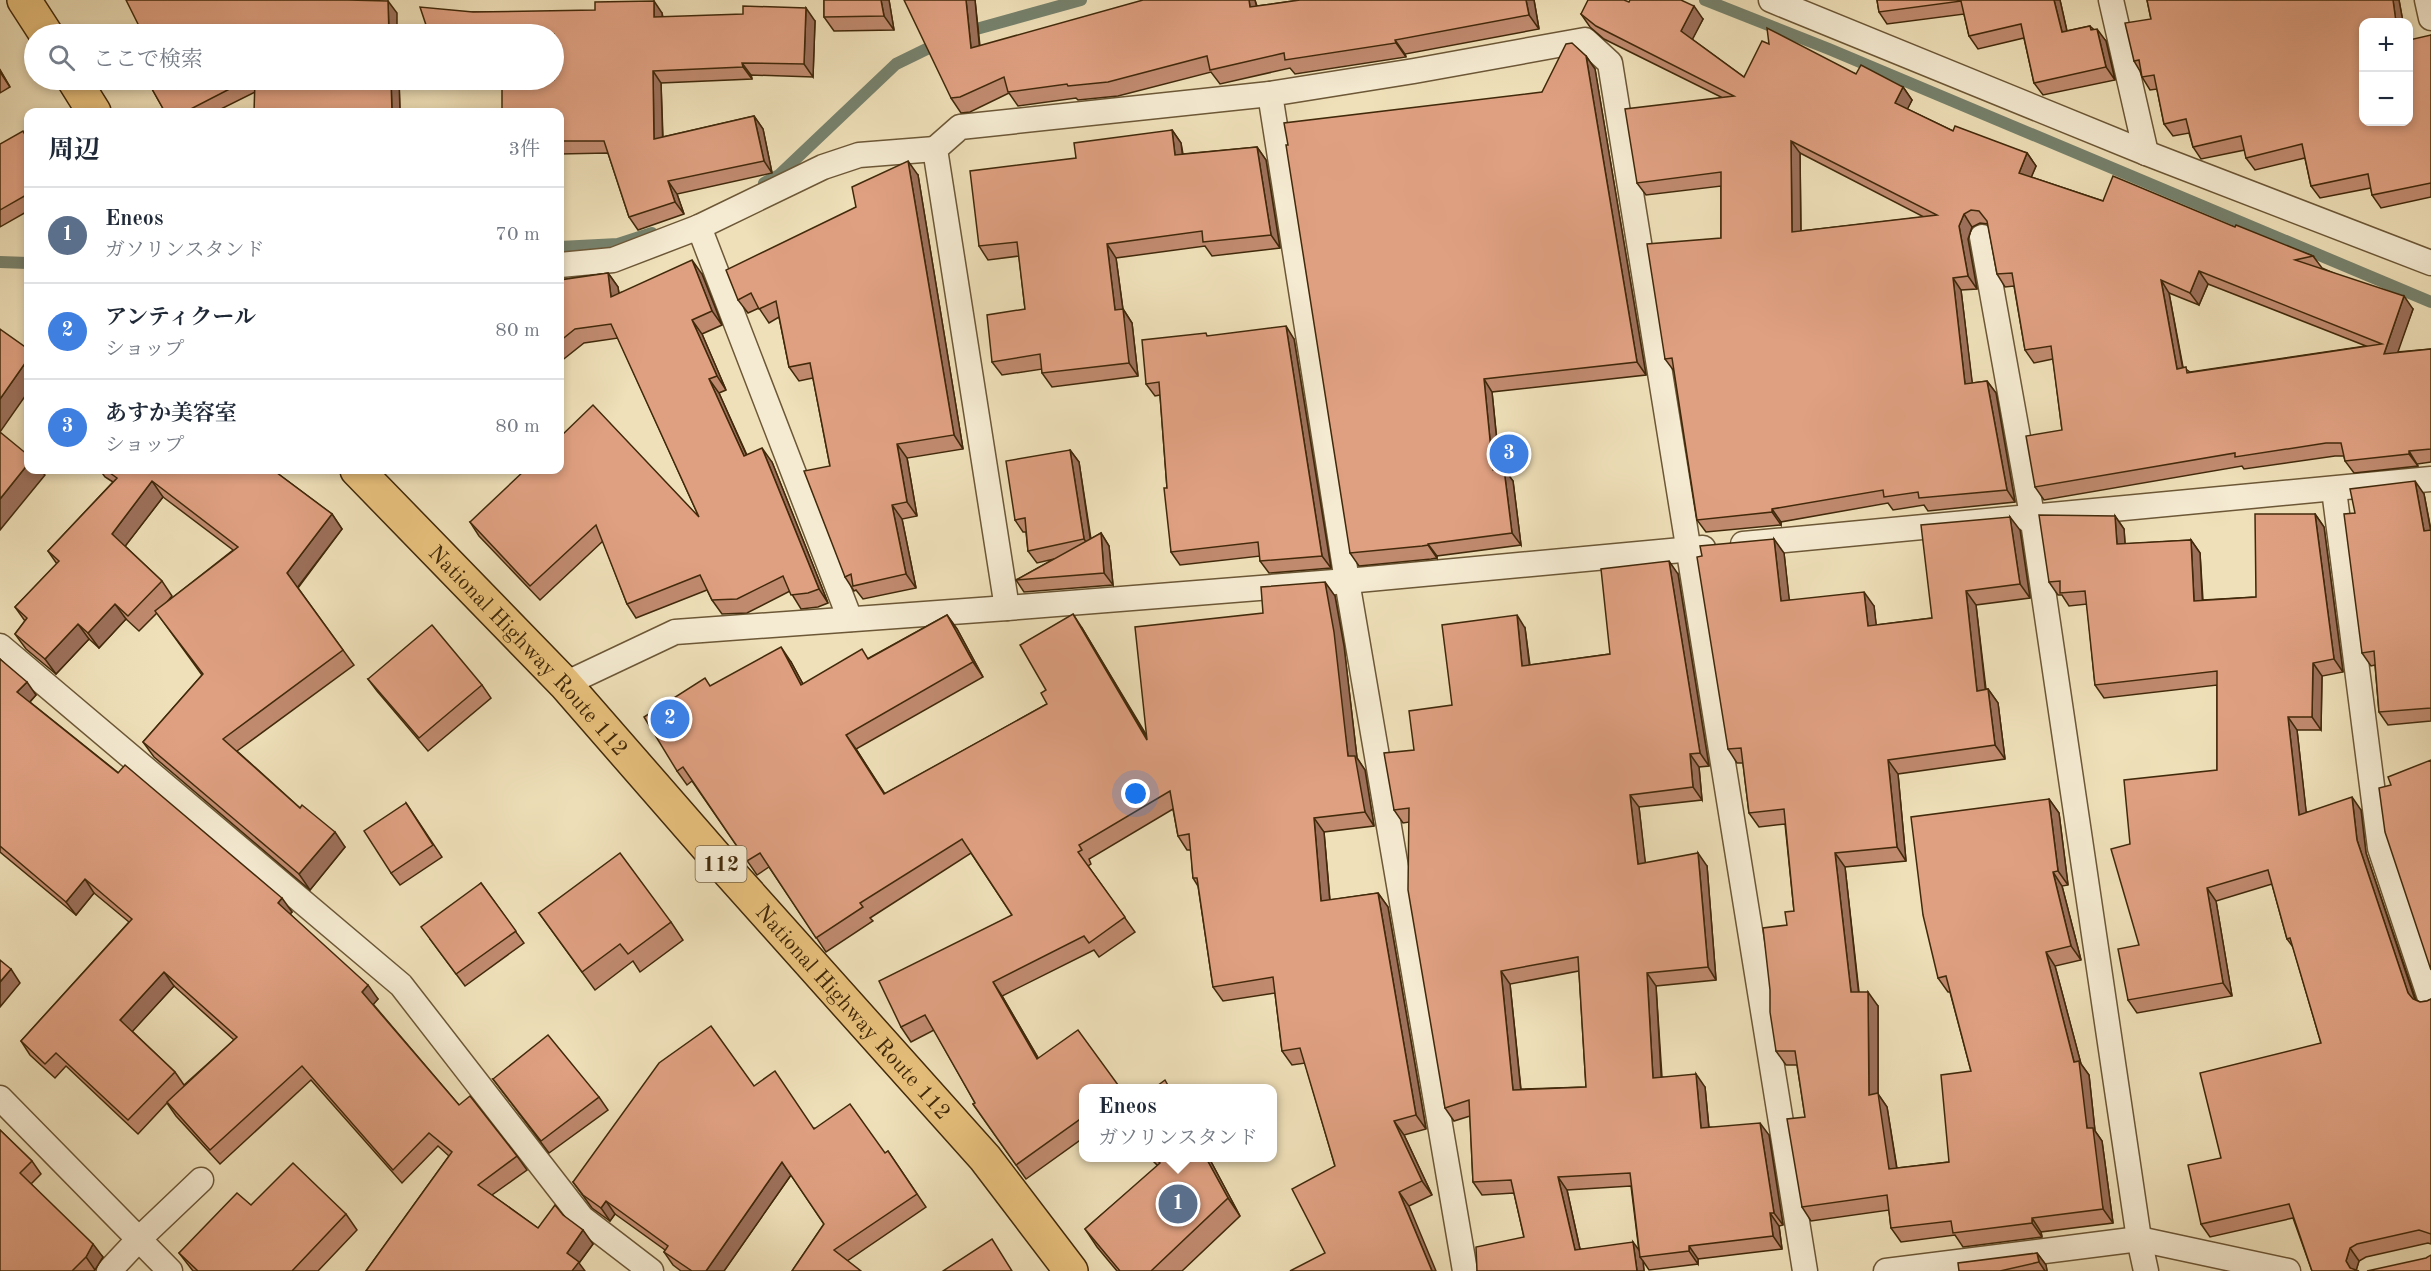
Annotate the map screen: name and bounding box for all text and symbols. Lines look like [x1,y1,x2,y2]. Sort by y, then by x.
map controls [2359,18,2413,126]
button: + [2359,18,2413,72]
search box [24,24,564,90]
icon: search [45,41,78,74]
text: ここで検索 [93,49,203,71]
button: − [2359,72,2413,126]
text: 周辺 [48,138,100,164]
text: 3件 [508,140,540,160]
text: Eneos [105,208,163,230]
text: 1 [62,225,73,245]
text: 70 m [495,225,540,245]
text: ガソリンスタンド [105,241,264,261]
text: アンティクール [105,307,256,329]
text: 2 [62,321,73,341]
text: 80 m [495,321,540,341]
text: ショップ [105,340,185,360]
text: あすか美容室 [105,403,237,425]
text: 3 [62,417,73,437]
text: 80 m [495,417,540,437]
pin: 3 [1490,432,1528,476]
text: ショップ [105,436,185,456]
street label: National Highway Route 112 [424,542,631,761]
pin: 2 [650,696,690,742]
your location [1121,779,1150,808]
road number: 112 [696,846,746,882]
street label: National Highway Route 112 [751,901,954,1124]
popup [1079,1084,1277,1162]
text: Eneos [1098,1096,1157,1118]
text: ガソリンスタンド [1098,1129,1258,1149]
pin: 1 [1158,1182,1198,1226]

